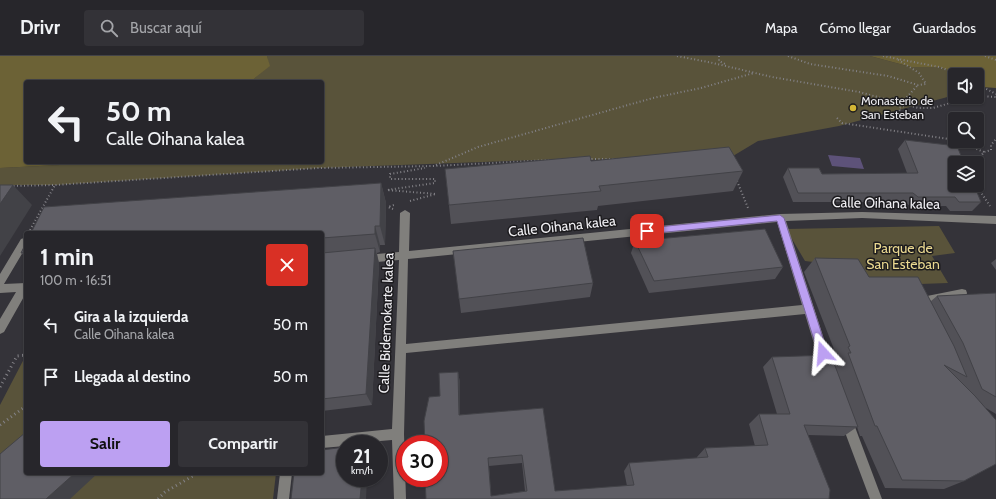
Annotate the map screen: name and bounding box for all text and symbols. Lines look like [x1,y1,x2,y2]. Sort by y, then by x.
search box [84,10,364,46]
text: Drivr [20,16,60,39]
icon: search [98,17,120,39]
text: Buscar aquí [130,19,202,37]
text: Mapa [765,19,798,37]
text: Cómo llegar [820,19,891,37]
text: Guardados [913,19,976,37]
map controls [948,68,984,192]
button: sound [948,68,984,104]
place label: Monasterio de San Esteban [861,93,933,122]
text: 50 m [106,94,171,128]
icon: left [40,96,92,148]
marker: Monasterio de San Esteban [848,103,858,113]
button: search [948,112,984,148]
text: Calle Oihana kalea [106,128,245,150]
button: layers [948,156,984,192]
street label: Calle Oihana kalea [832,193,940,213]
street label: Calle Oihana kalea [507,211,617,241]
pin [630,214,664,248]
icon: arrive [636,220,658,242]
park label: Parque de San Esteban [866,239,940,273]
text: 1 min [40,242,94,271]
button: close [266,244,308,286]
street label: Calle Bidemokarte kalea [375,252,397,394]
text: 100 m · 16:51 [40,272,111,288]
text: Gira a la izquierda [74,308,188,326]
icon: left [40,314,62,336]
text: 50 m [273,316,308,334]
text: Calle Oihana kalea [74,326,174,342]
position arrow [802,332,844,374]
icon: arrive [40,366,62,388]
text: Llegada al destino [74,368,190,386]
text: 50 m [273,368,308,386]
button: Salir [40,421,170,467]
button: Compartir [178,421,308,467]
speed limit sign: 30 [396,435,448,487]
text: 21 [353,444,371,468]
text: km/h [351,464,373,477]

